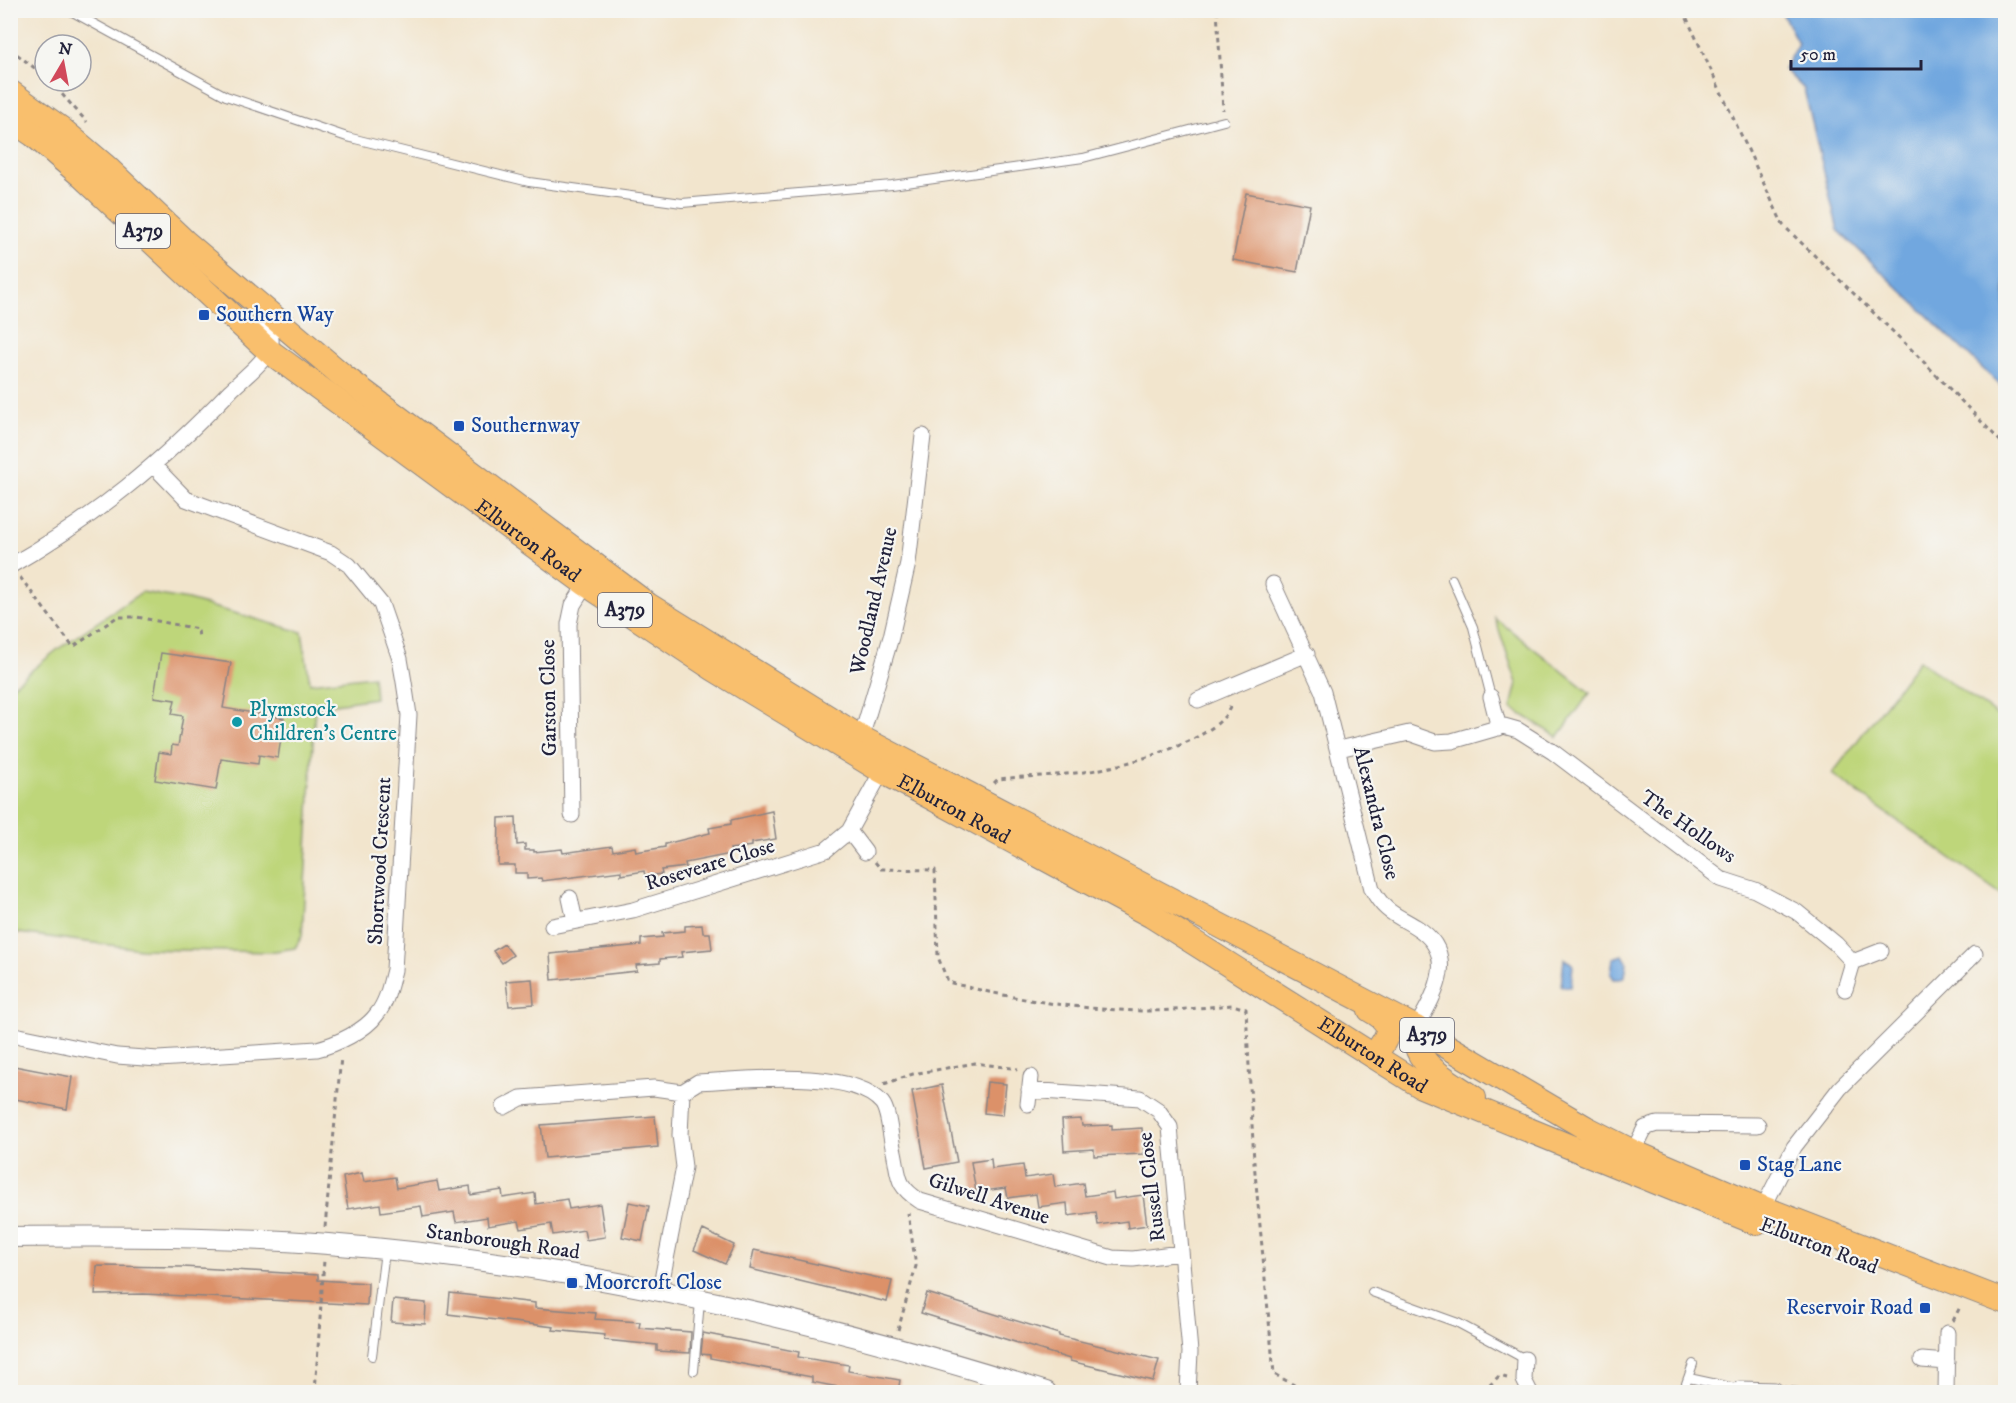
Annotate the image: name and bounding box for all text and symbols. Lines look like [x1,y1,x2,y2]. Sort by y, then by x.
north arrow [33,33,93,93]
scale bar [1791,33,1922,71]
text: N [57,38,74,60]
text: 50 m [1800,44,1836,66]
road number: A379 [116,214,170,248]
place label: Southern Way [216,302,335,328]
marker: Southern Way [197,308,211,322]
place label: Southernway [471,413,581,439]
marker: Southernway [452,419,466,433]
street label: Elburton Road [470,494,586,589]
street label: Woodland Avenue [844,524,904,678]
road number: A379 [598,593,652,627]
street label: Garston Close [535,639,563,757]
place label: Plymstock Children's Centre [249,697,397,747]
marker: Plymstock Children's Centre [230,715,244,729]
street label: Alexandra Close [1347,744,1405,883]
street label: Elburton Road [892,768,1015,851]
street label: Shortwood Crescent [363,776,397,946]
street label: The Hollows [1635,785,1741,869]
street label: Roseveare Close [642,833,778,897]
street label: Elburton Road [1313,1011,1433,1100]
road number: A379 [1400,1018,1454,1052]
street label: Russell Close [1132,1130,1172,1243]
place label: Stag Lane [1757,1152,1842,1178]
marker: Stag Lane [1738,1158,1752,1172]
street label: Gilwell Avenue [925,1167,1053,1231]
street label: Elburton Road [1756,1211,1882,1281]
street label: Stanborough Road [424,1218,582,1266]
place label: Moorcroft Close [584,1270,722,1296]
marker: Moorcroft Close [565,1276,579,1290]
place label: Reservoir Road [1786,1295,1914,1321]
marker: Reservoir Road [1918,1301,1932,1315]

